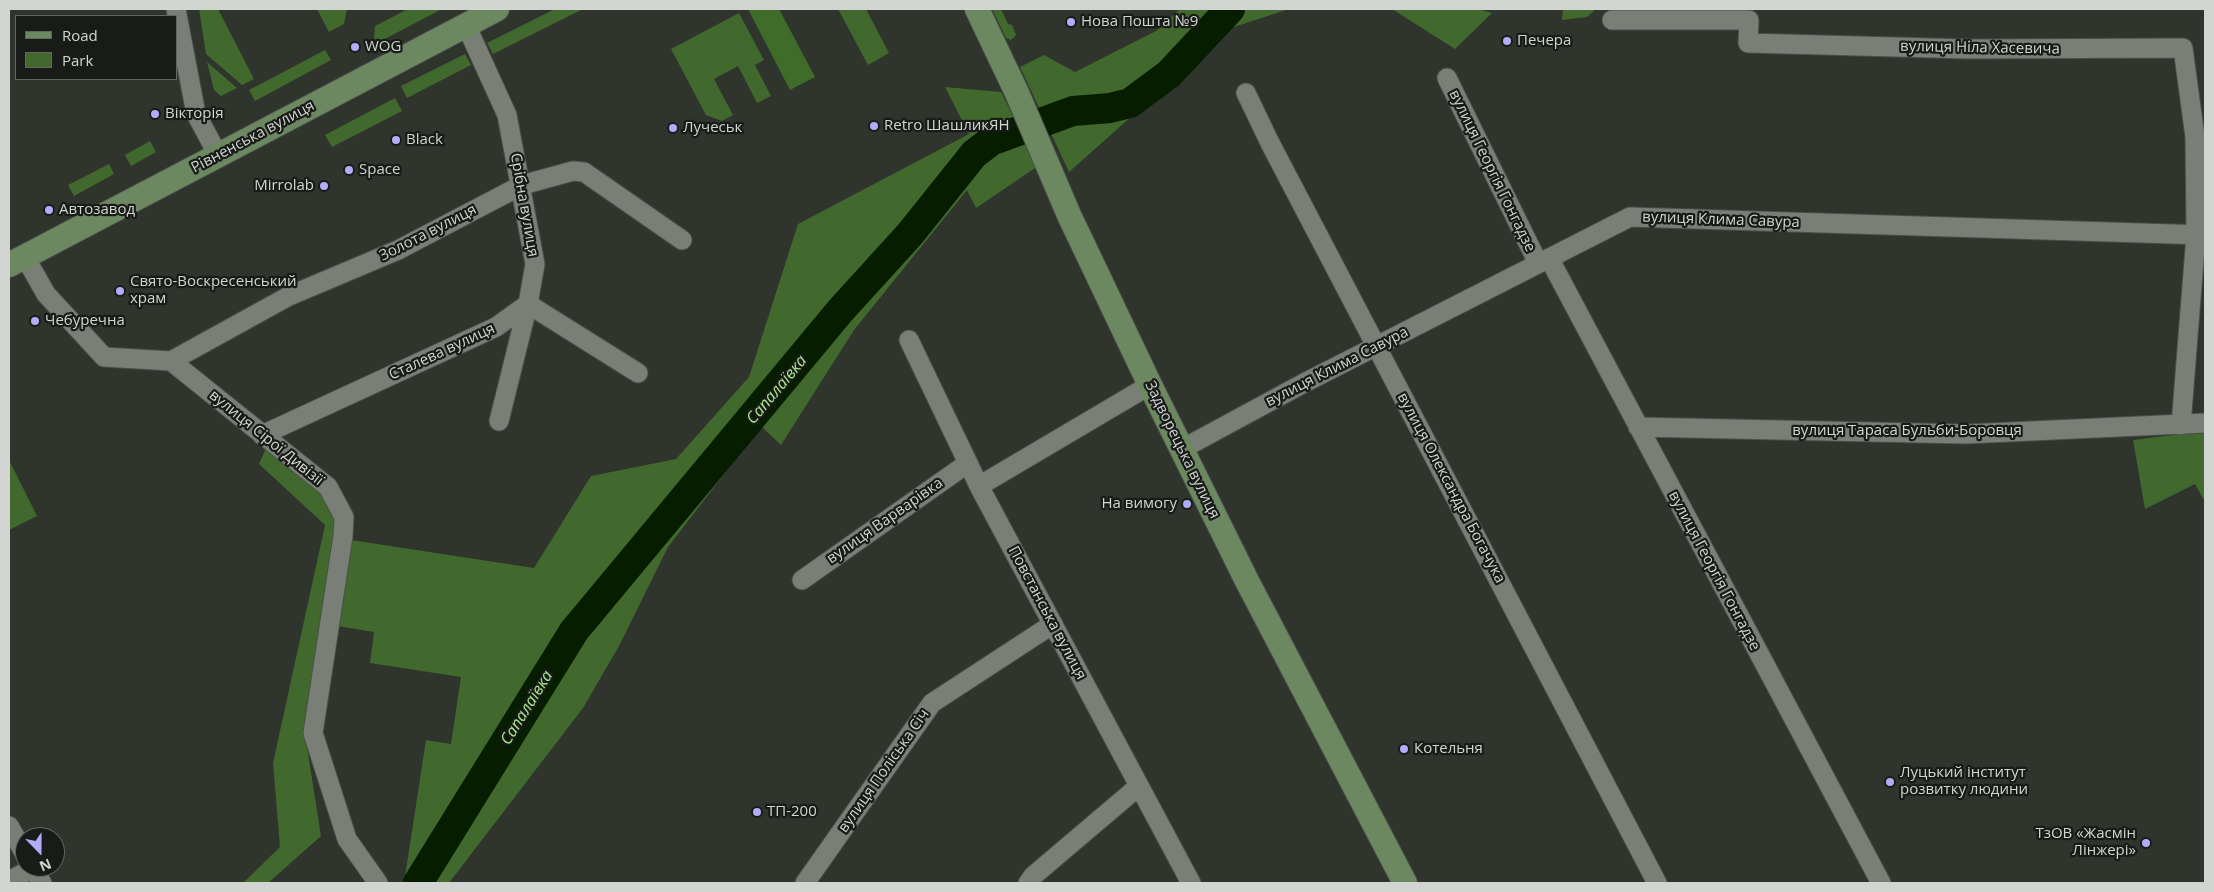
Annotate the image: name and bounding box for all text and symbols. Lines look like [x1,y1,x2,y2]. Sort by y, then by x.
place label: Нова Пошта №9 [1081,13,1198,31]
legend [15,15,178,80]
marker: Нова Пошта №9 [1065,16,1077,28]
text: Road [62,25,98,45]
place label: Печера [1517,32,1571,50]
marker: Печера [1501,35,1513,47]
place label: WOG [365,38,401,56]
street label: вулиця Ніла Хасевича [1900,38,2060,58]
marker: WOG [349,41,361,53]
text: Park [62,50,93,70]
street label: вулиця Георгія Гонгадзе [1445,87,1539,255]
street label: Рівненська вулиця [188,97,318,177]
place label: Вікторія [165,105,224,123]
marker: Вікторія [149,108,161,120]
place label: Retro ШашликЯН [884,117,1010,135]
place label: Лучеськ [683,119,742,137]
marker: Retro ШашликЯН [868,120,880,132]
marker: Лучеськ [667,122,679,134]
place label: Black [406,131,443,149]
marker: Black [390,134,402,146]
street label: Срібна вулиця [506,152,542,258]
place label: Space [359,161,400,179]
marker: Space [343,164,355,176]
place label: Mirrolab [254,177,314,195]
marker: Mirrolab [318,180,330,192]
place label: Автозавод [59,201,135,219]
street label: Золота вулиця [376,201,480,265]
marker: Автозавод [43,204,55,216]
street label: вулиця Клима Савура [1642,208,1800,232]
place label: Свято-Воскресенський храм [130,273,296,308]
marker: Свято-Воскресенський храм [114,285,126,297]
place label: Чебуречна [45,312,125,330]
marker: Чебуречна [29,315,41,327]
street label: Сталева вулиця [386,320,498,384]
street label: вулиця Клима Савура [1263,323,1411,411]
water label: Сапалаївка [743,352,811,428]
street label: Задворецька вулиця [1141,378,1223,522]
street label: вулиця Сірої Дивізії [205,386,327,490]
street label: вулиця Олександра Богачука [1393,390,1509,586]
street label: вулиця Тараса Бульби-Боровця [1792,422,2022,440]
street label: вулиця Варварівка [823,474,947,568]
street label: вулиця Георгія Гонгадзе [1664,488,1764,654]
place label: На вимогу [1102,495,1177,513]
marker: На вимогу [1181,498,1193,510]
street label: Повстанська вулиця [1004,543,1090,683]
water label: Сапалаївка [497,667,557,749]
street label: вулиця Поліська Січ [835,706,933,836]
place label: Котельня [1414,740,1483,758]
marker: Котельня [1398,743,1410,755]
place label: Луцький інститут розвитку людини [1900,764,2028,799]
marker: Луцький інститут розвитку людини [1884,776,1896,788]
place label: ТП-200 [767,803,817,821]
marker: ТП-200 [751,806,763,818]
place label: ТзОВ «Жасмін Лінжері» [2035,825,2136,860]
north arrow [15,827,65,877]
marker: ТзОВ «Жасмін Лінжері» [2140,837,2152,849]
text: N [37,854,54,876]

